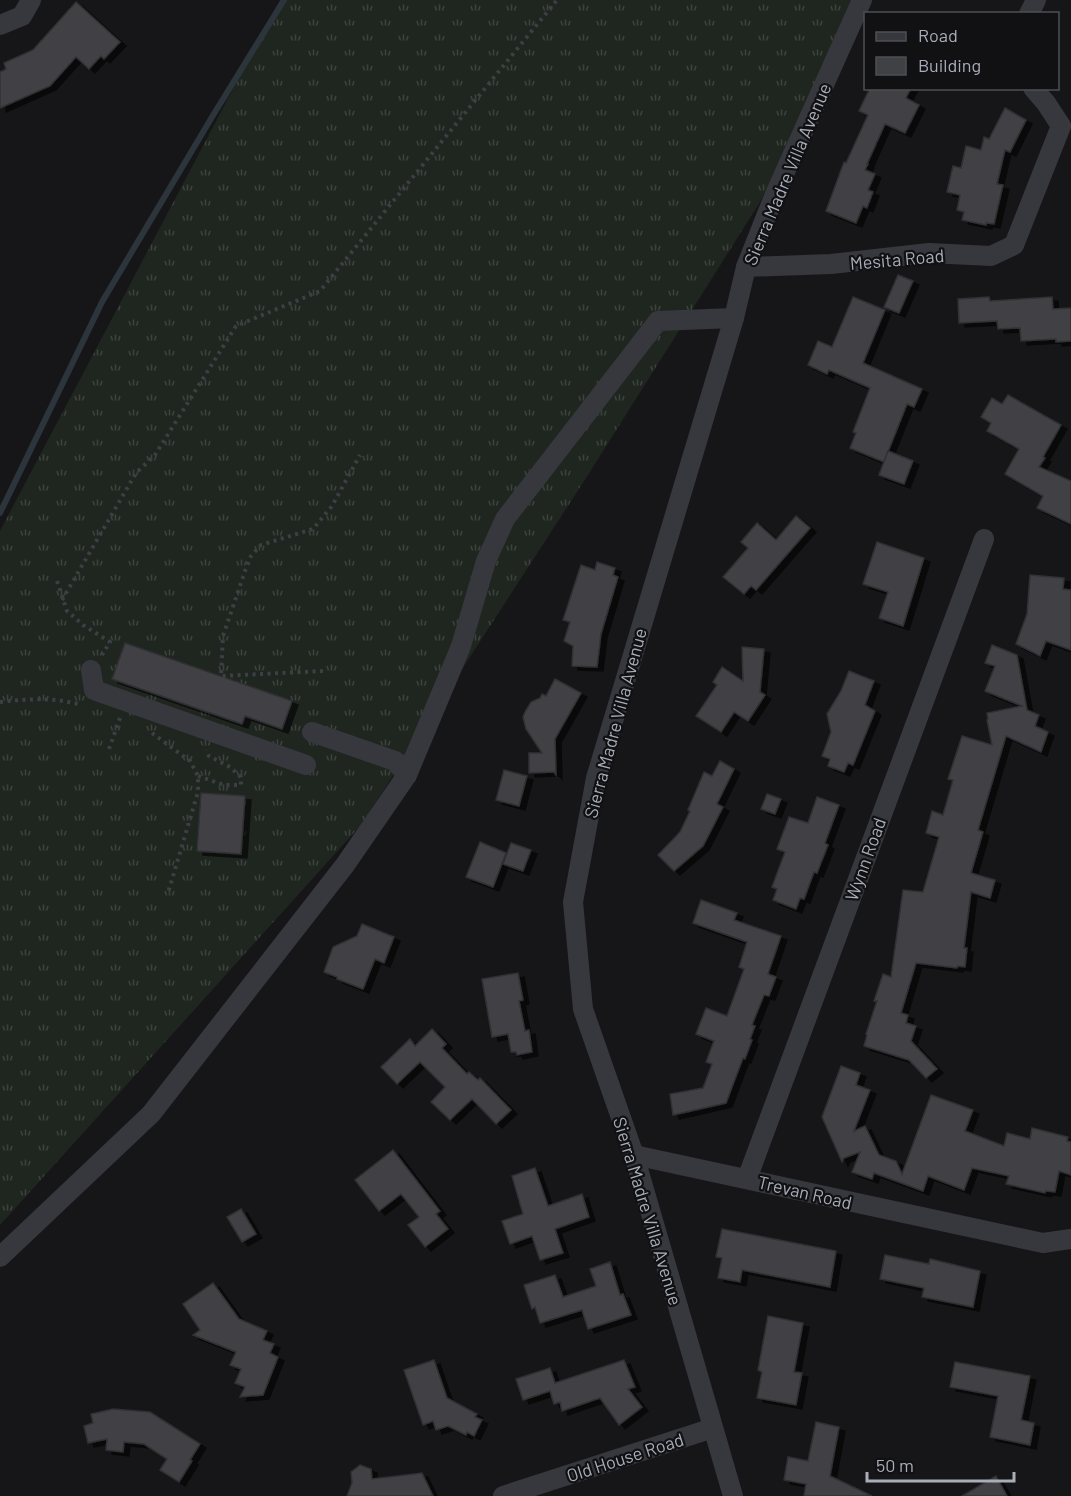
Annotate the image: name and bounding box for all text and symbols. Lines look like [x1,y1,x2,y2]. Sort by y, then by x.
legend [864,12,1059,90]
text: Road [918,24,958,46]
text: Building [918,54,981,76]
street label: Sierra Madre Villa Avenue [739,80,835,268]
street label: Mesita Road [849,244,945,274]
street label: Sierra Madre Villa Avenue [579,626,651,820]
street label: Wynn Road [840,814,890,904]
street label: Sierra Madre Villa Avenue [609,1114,687,1308]
street label: Trevan Road [756,1171,854,1213]
street label: Old House Road [564,1428,686,1486]
scale bar [867,1445,1014,1483]
text: 50 m [876,1454,914,1476]

